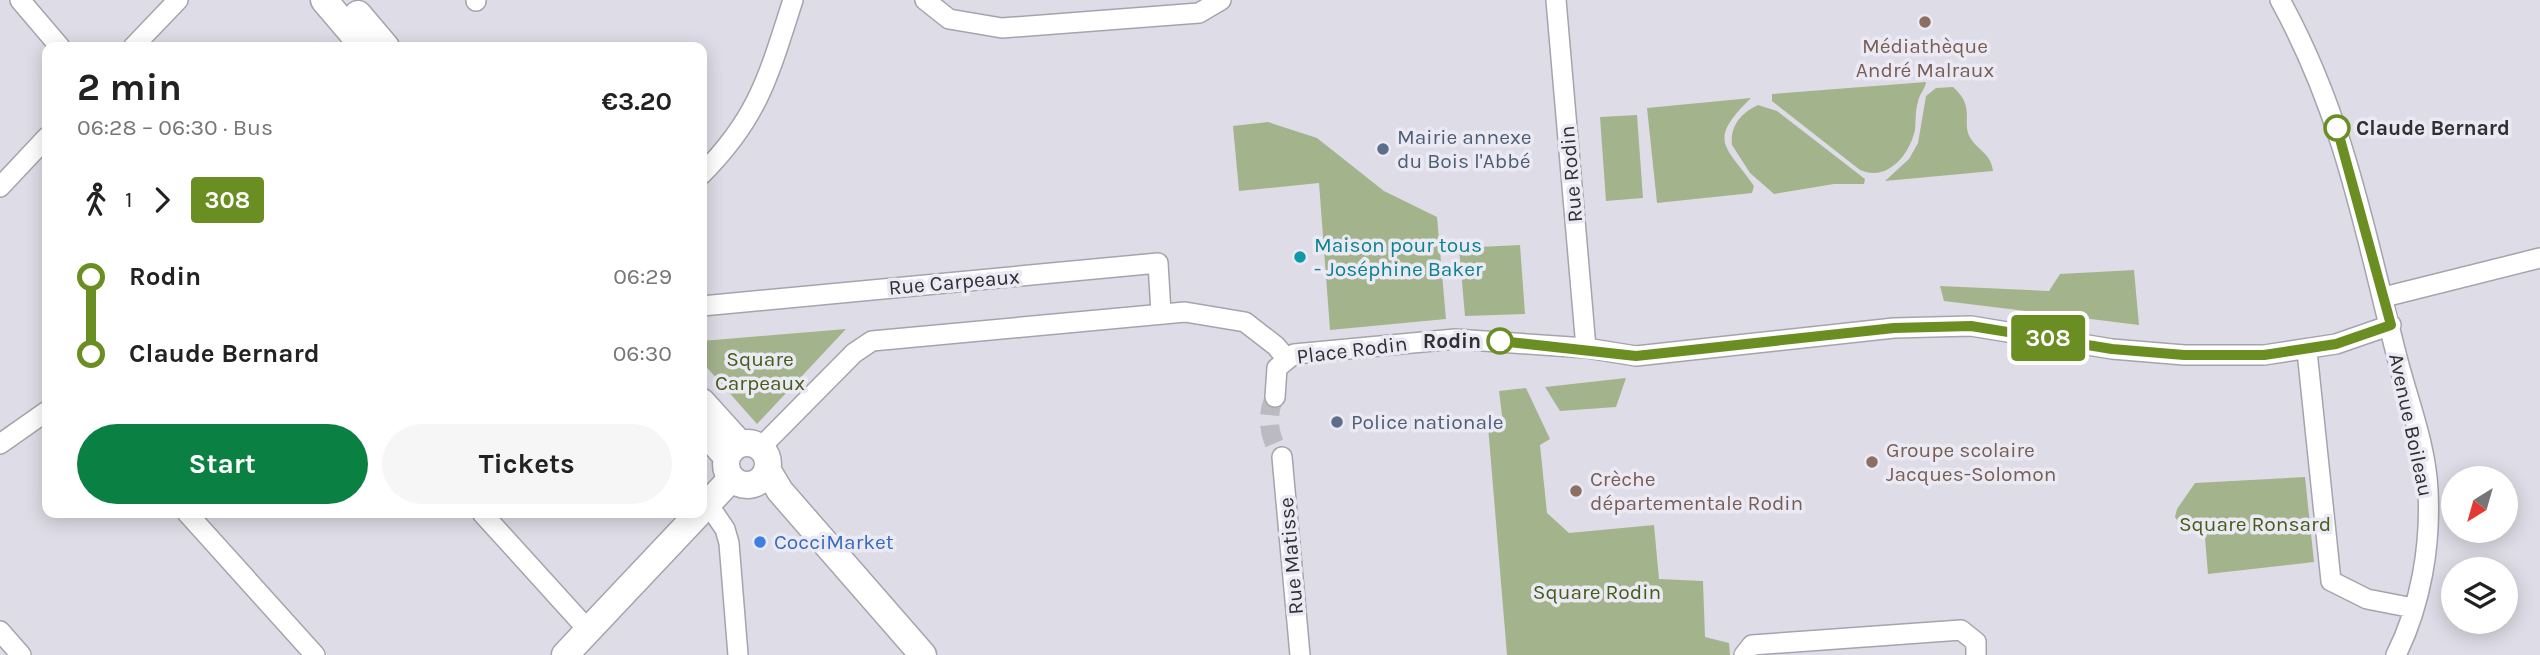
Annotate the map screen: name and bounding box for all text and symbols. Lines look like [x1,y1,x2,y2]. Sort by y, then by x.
marker: Médiathèque André Malraux [1917,14,1933,30]
place label: Médiathèque André Malraux [1856,34,1994,82]
text: 2 min [77,65,182,110]
text: €3.20 [602,86,672,117]
text: 06:28 – 06:30 · Bus [77,114,273,141]
marker: Claude Bernard [2324,115,2350,141]
place label: Claude Bernard [2356,116,2510,140]
place label: Mairie annexe du Bois l'Abbé [1397,125,1531,173]
street label: Rue Rodin [1555,125,1587,223]
marker: Mairie annexe du Bois l'Abbé [1375,141,1391,157]
icon: walk [77,181,115,219]
icon: forward [143,181,181,219]
text: 1 [125,186,133,213]
text: 308 [205,186,250,214]
place label: Maison pour tous - Joséphine Baker [1314,233,1483,281]
marker: Maison pour tous - Joséphine Baker [1292,249,1308,265]
text: Rodin [129,261,201,292]
text: 06:29 [613,263,672,290]
street label: Rue Carpeaux [887,264,1021,300]
line badge: 308 [2008,315,2088,361]
text: 308 [2025,324,2071,352]
marker: Rodin [1487,328,1513,354]
place label: Rodin [1423,329,1481,353]
street label: Place Rodin [1295,331,1409,369]
text: Claude Bernard [129,338,320,369]
text: 06:30 [613,340,672,367]
park label: Square Carpeaux [715,347,805,395]
street label: Avenue Boileau [2384,351,2438,499]
place label: Police nationale [1351,410,1504,434]
marker: Police nationale [1329,414,1345,430]
button: Start [77,424,368,504]
button: Tickets [382,424,672,504]
place label: Groupe scolaire Jacques-Solomon [1886,438,2056,486]
marker: Groupe scolaire Jacques-Solomon [1864,454,1880,470]
north arrow [2441,466,2518,542]
map controls [2441,466,2518,634]
place label: Crèche départementale Rodin [1590,467,1803,515]
marker: Crèche départementale Rodin [1568,483,1584,499]
street label: Rue Matisse [1274,496,1308,616]
park label: Square Ronsard [2179,512,2331,536]
place label: CocciMarket [774,530,894,554]
marker: CocciMarket [752,534,768,550]
button: layers [2441,557,2518,634]
park label: Square Rodin [1533,580,1661,604]

